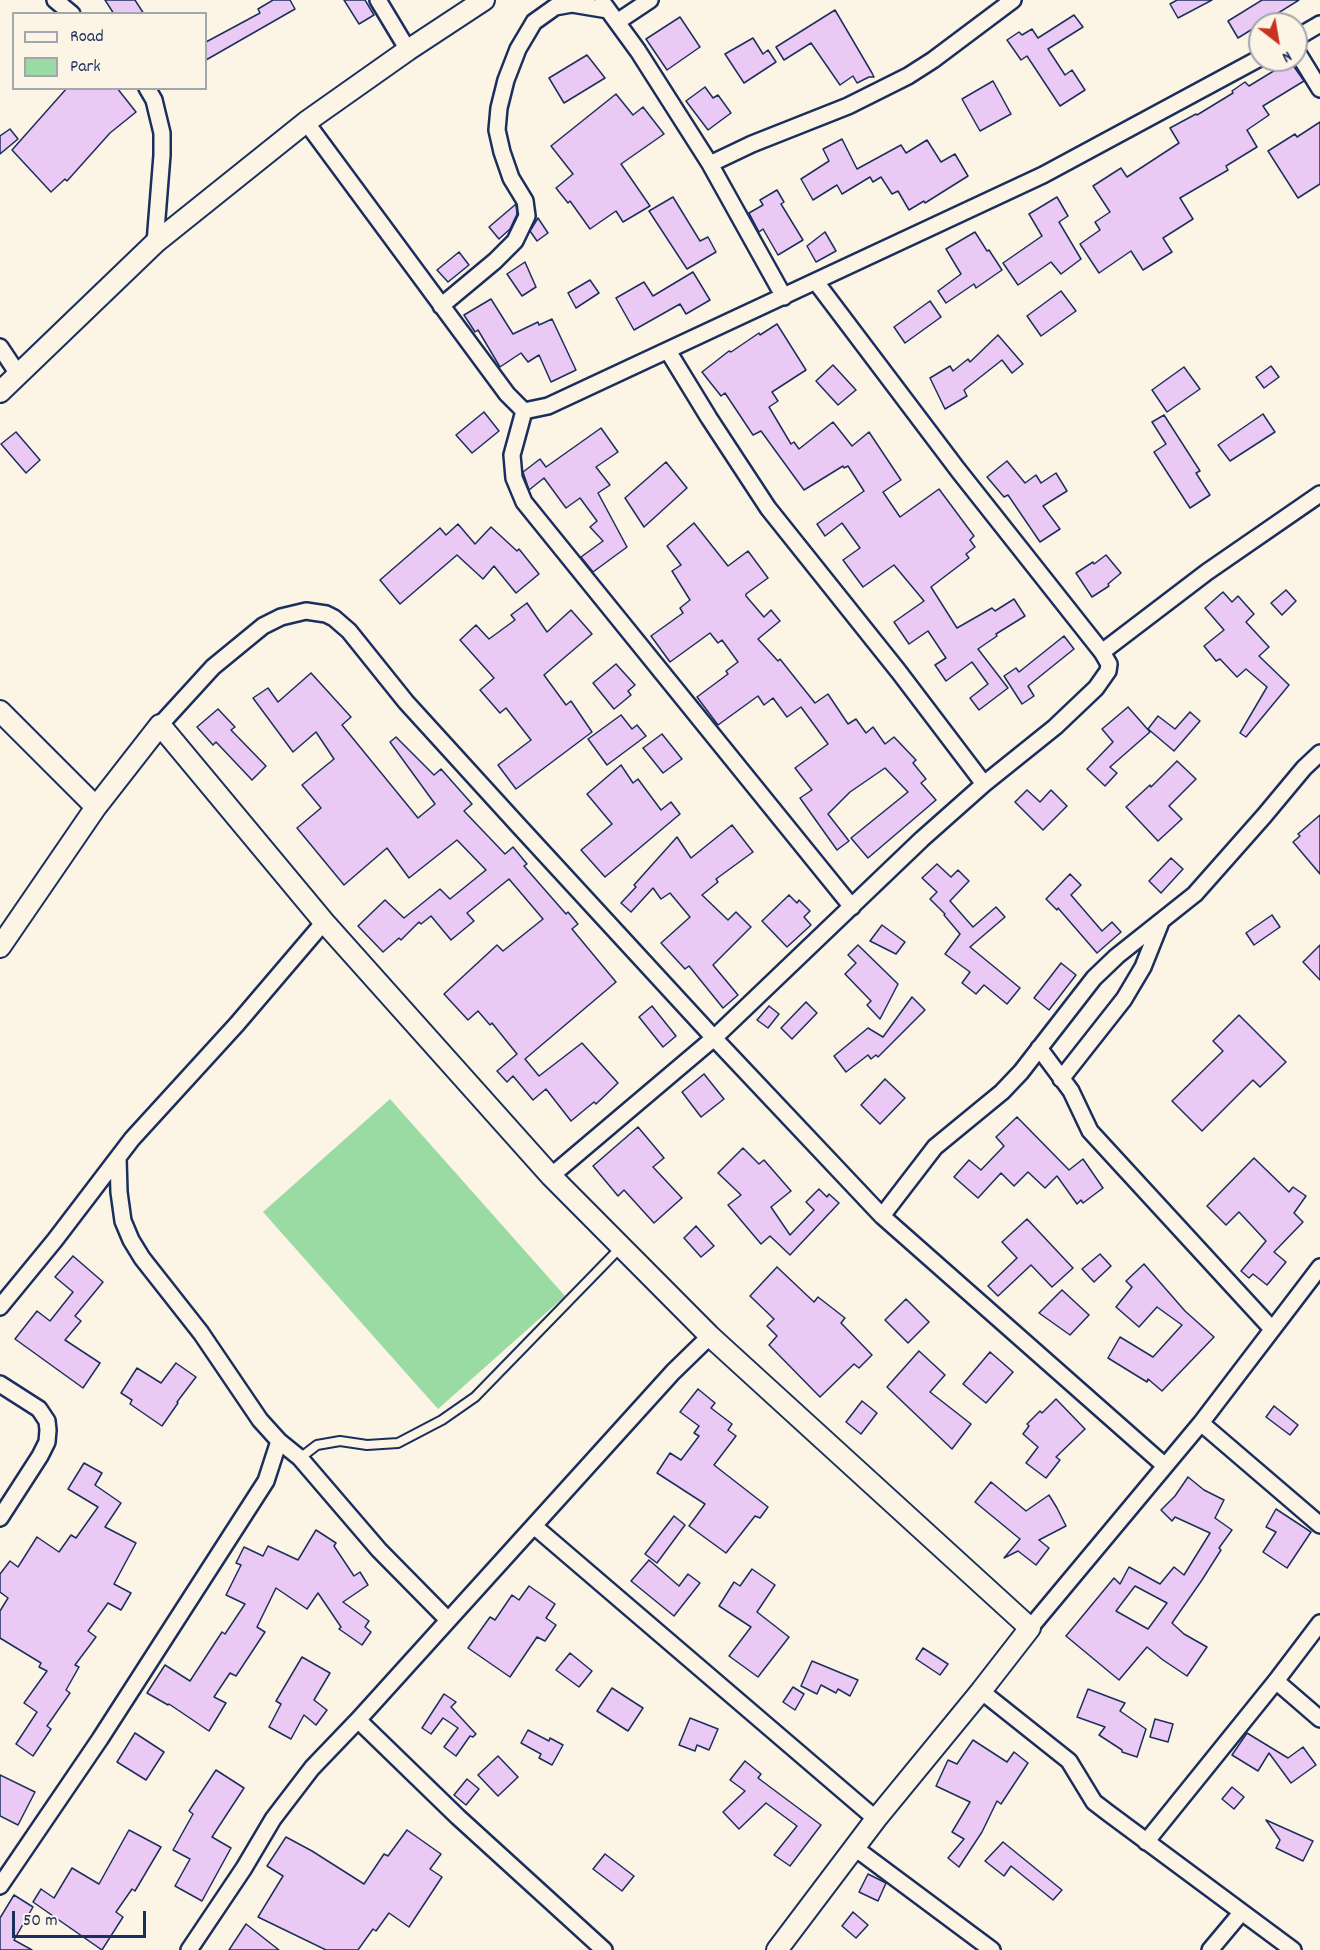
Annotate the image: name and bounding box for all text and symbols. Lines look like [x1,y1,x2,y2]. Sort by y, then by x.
legend [12,12,207,90]
north arrow [1248,12,1308,72]
text: Road [70,25,104,50]
text: N [1277,44,1296,68]
text: Park [70,55,101,80]
scale bar [15,1899,148,1937]
text: 50 m [23,1909,58,1934]

